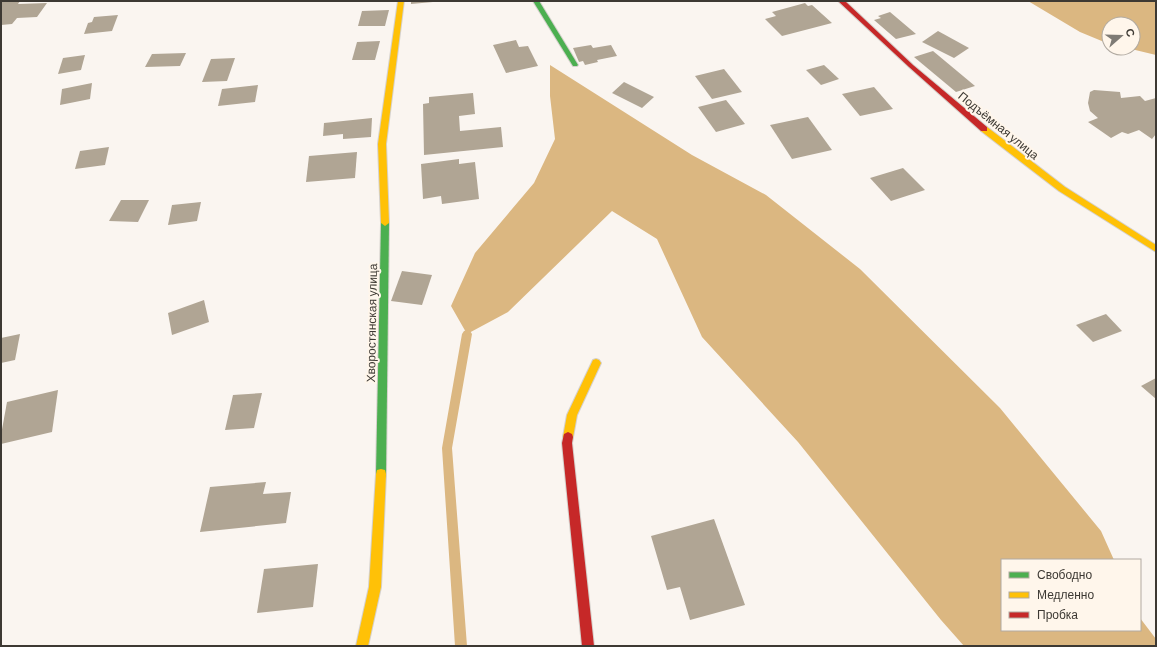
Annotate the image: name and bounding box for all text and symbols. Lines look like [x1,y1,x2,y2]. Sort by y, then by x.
north arrow [1101,16,1141,56]
text: С [1123,26,1138,38]
street label: Подъёмная улица [955,88,1042,163]
street label: Хворостянская улица [363,263,380,383]
legend [1001,559,1141,631]
text: Свободно [1037,567,1092,582]
text: Медленно [1037,587,1094,602]
text: Пробка [1037,607,1078,622]

